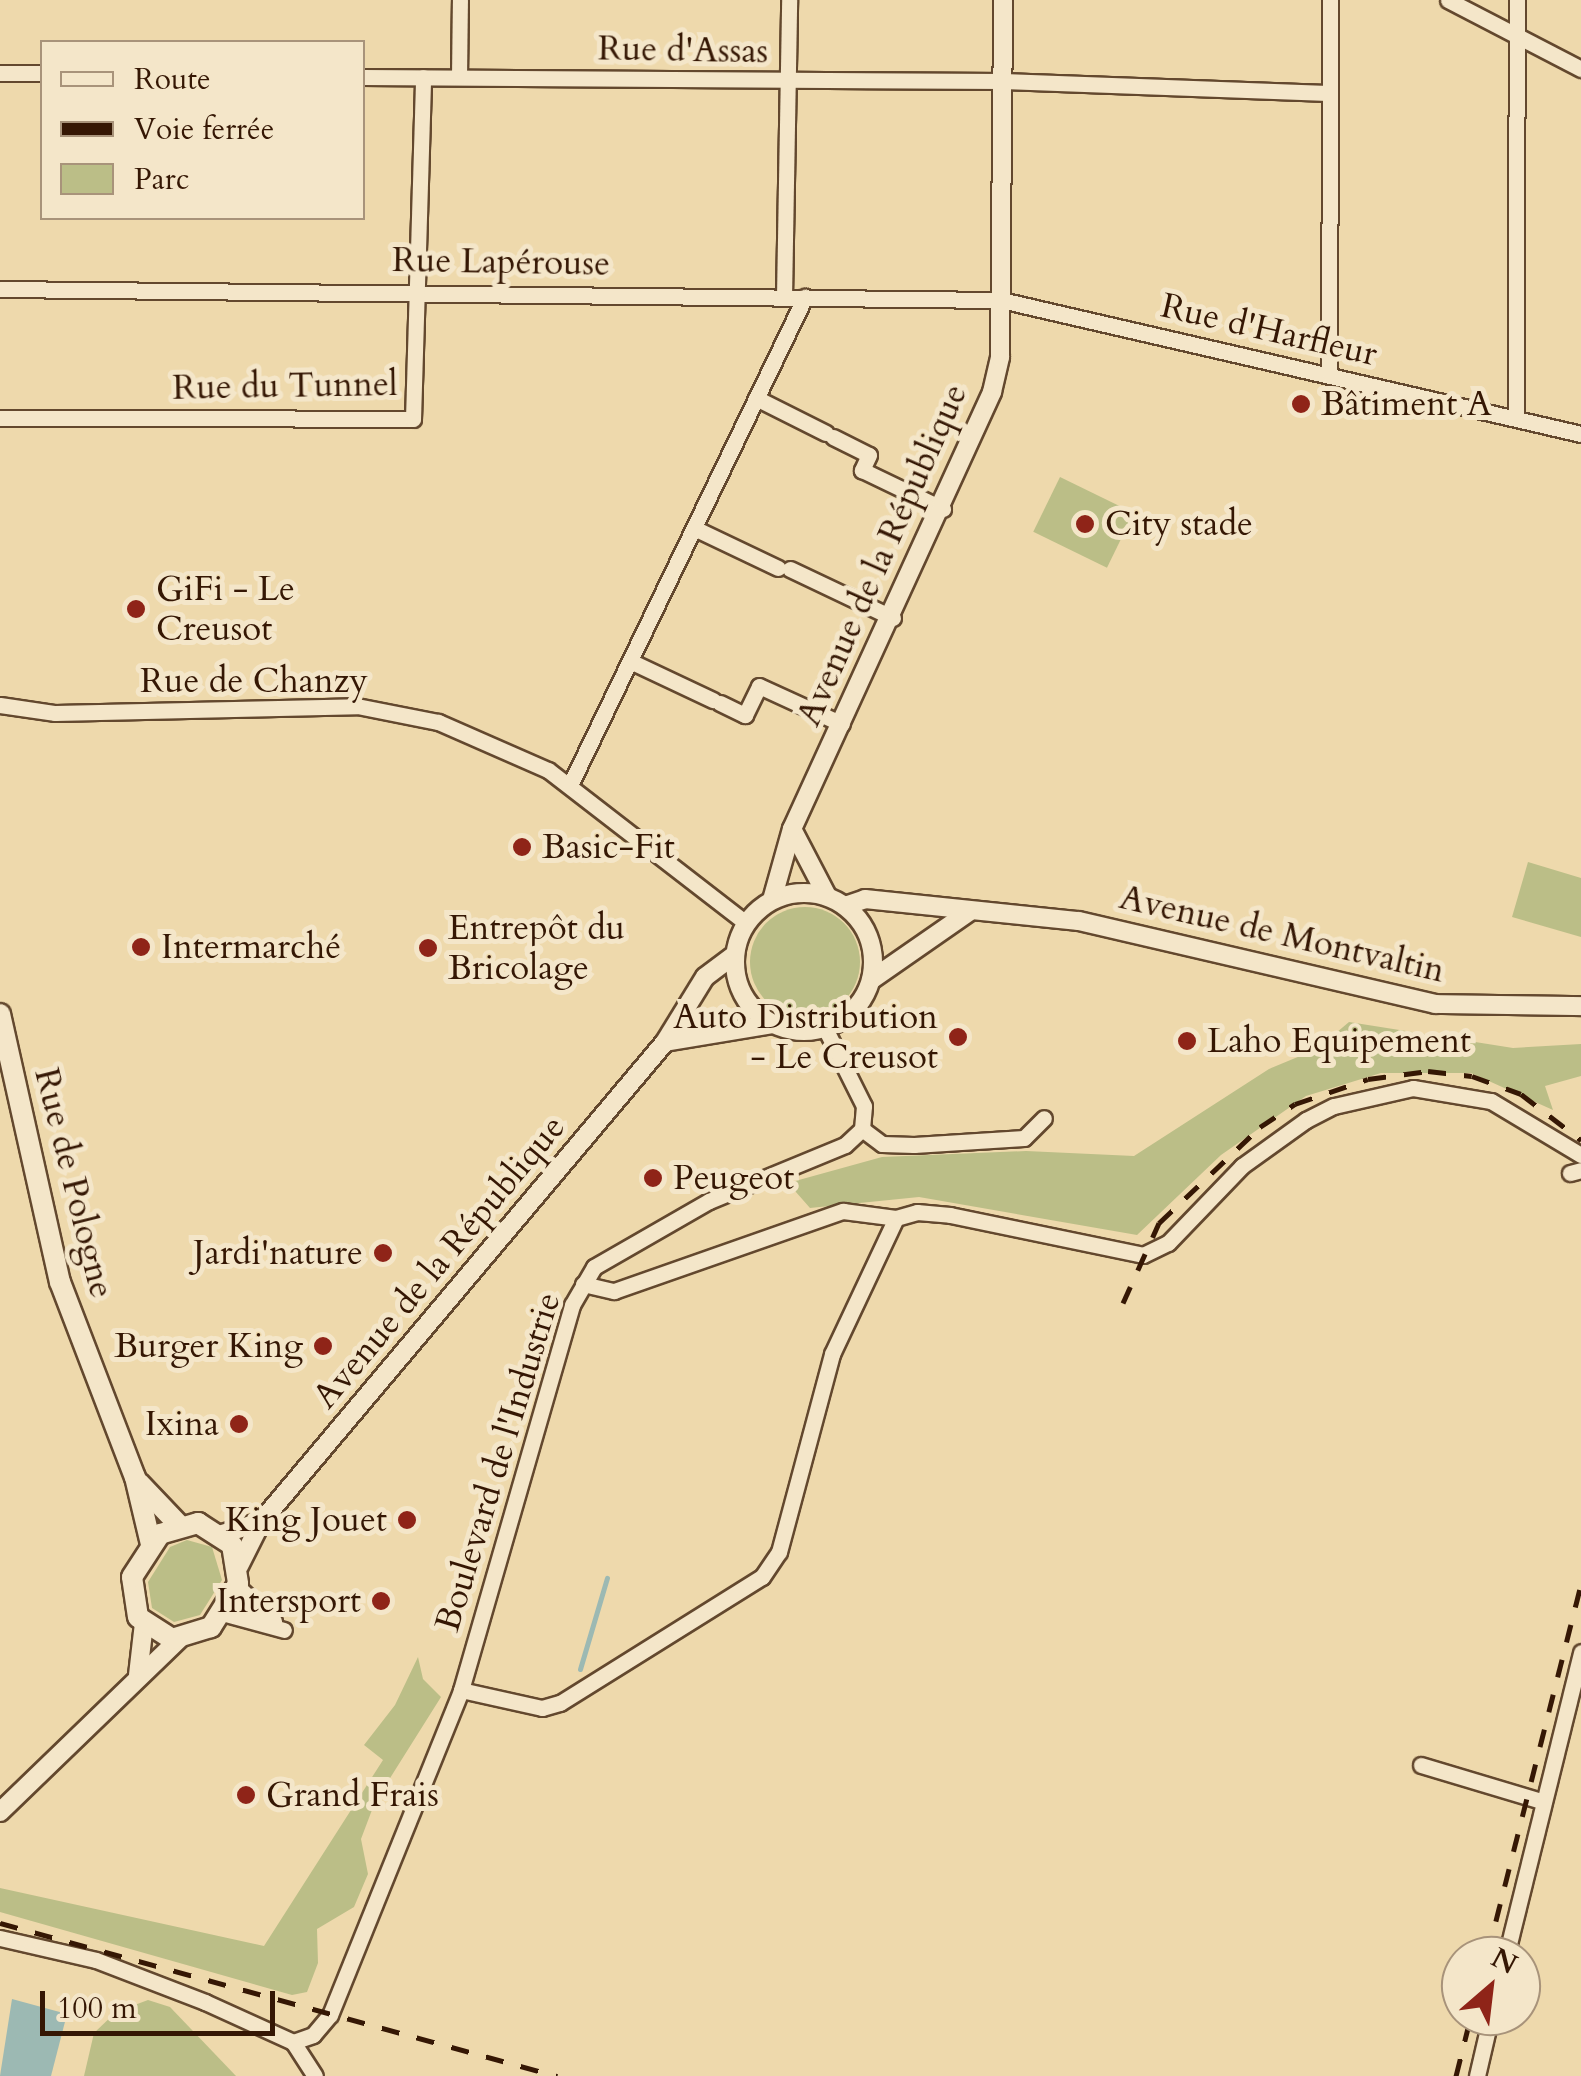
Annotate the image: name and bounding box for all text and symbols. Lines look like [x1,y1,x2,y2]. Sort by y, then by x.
street label: Rue d'Assas [597,28,769,72]
legend [40,40,365,220]
text: Route [134,59,211,100]
text: Voie ferrée [134,109,274,150]
text: Parc [134,159,189,200]
street label: Rue Lapérouse [392,239,610,285]
street label: Rue d'Harfleur [1157,285,1381,375]
street label: Rue du Tunnel [172,363,398,409]
street label: Avenue de la République [788,378,976,732]
place label: Bâtiment A [1321,383,1492,425]
marker: Bâtiment A [1290,393,1312,415]
place label: City stade [1105,503,1253,545]
marker: City stade [1074,513,1096,535]
place label: GiFi - Le Creusot [156,568,295,650]
marker: GiFi - Le Creusot [125,598,147,620]
street label: Rue de Chanzy [140,660,368,702]
place label: Basic-Fit [542,826,675,868]
marker: Basic-Fit [511,836,533,858]
street label: Avenue de Montvaltin [1115,876,1449,992]
place label: Entrepôt du Bricolage [448,907,625,989]
place label: Intermarché [161,926,341,968]
marker: Intermarché [130,936,152,958]
marker: Entrepôt du Bricolage [417,937,439,959]
place label: Auto Distribution - Le Creusot [673,996,938,1078]
place label: Laho Equipement [1207,1020,1471,1062]
marker: Auto Distribution - Le Creusot [947,1026,969,1048]
marker: Laho Equipement [1176,1030,1198,1052]
street label: Rue de Pologne [25,1064,123,1302]
street label: Avenue de la République [304,1107,574,1417]
place label: Peugeot [673,1157,794,1199]
marker: Peugeot [642,1167,664,1189]
place label: Jardi'nature [193,1232,363,1274]
marker: Jardi'nature [372,1242,394,1264]
street label: Boulevard de l'Industrie [426,1288,570,1636]
place label: Burger King [114,1325,303,1367]
marker: Burger King [312,1335,334,1357]
place label: Ixina [145,1403,219,1445]
marker: Ixina [228,1413,250,1435]
place label: King Jouet [225,1499,387,1541]
marker: King Jouet [396,1509,418,1531]
place label: Intersport [216,1580,361,1622]
marker: Intersport [370,1590,392,1612]
place label: Grand Frais [266,1774,439,1816]
marker: Grand Frais [235,1784,257,1806]
north arrow [1441,1936,1541,2036]
text: N [1484,1939,1524,1984]
scale bar [45,1971,280,2033]
text: 100 m [57,1988,137,2029]

